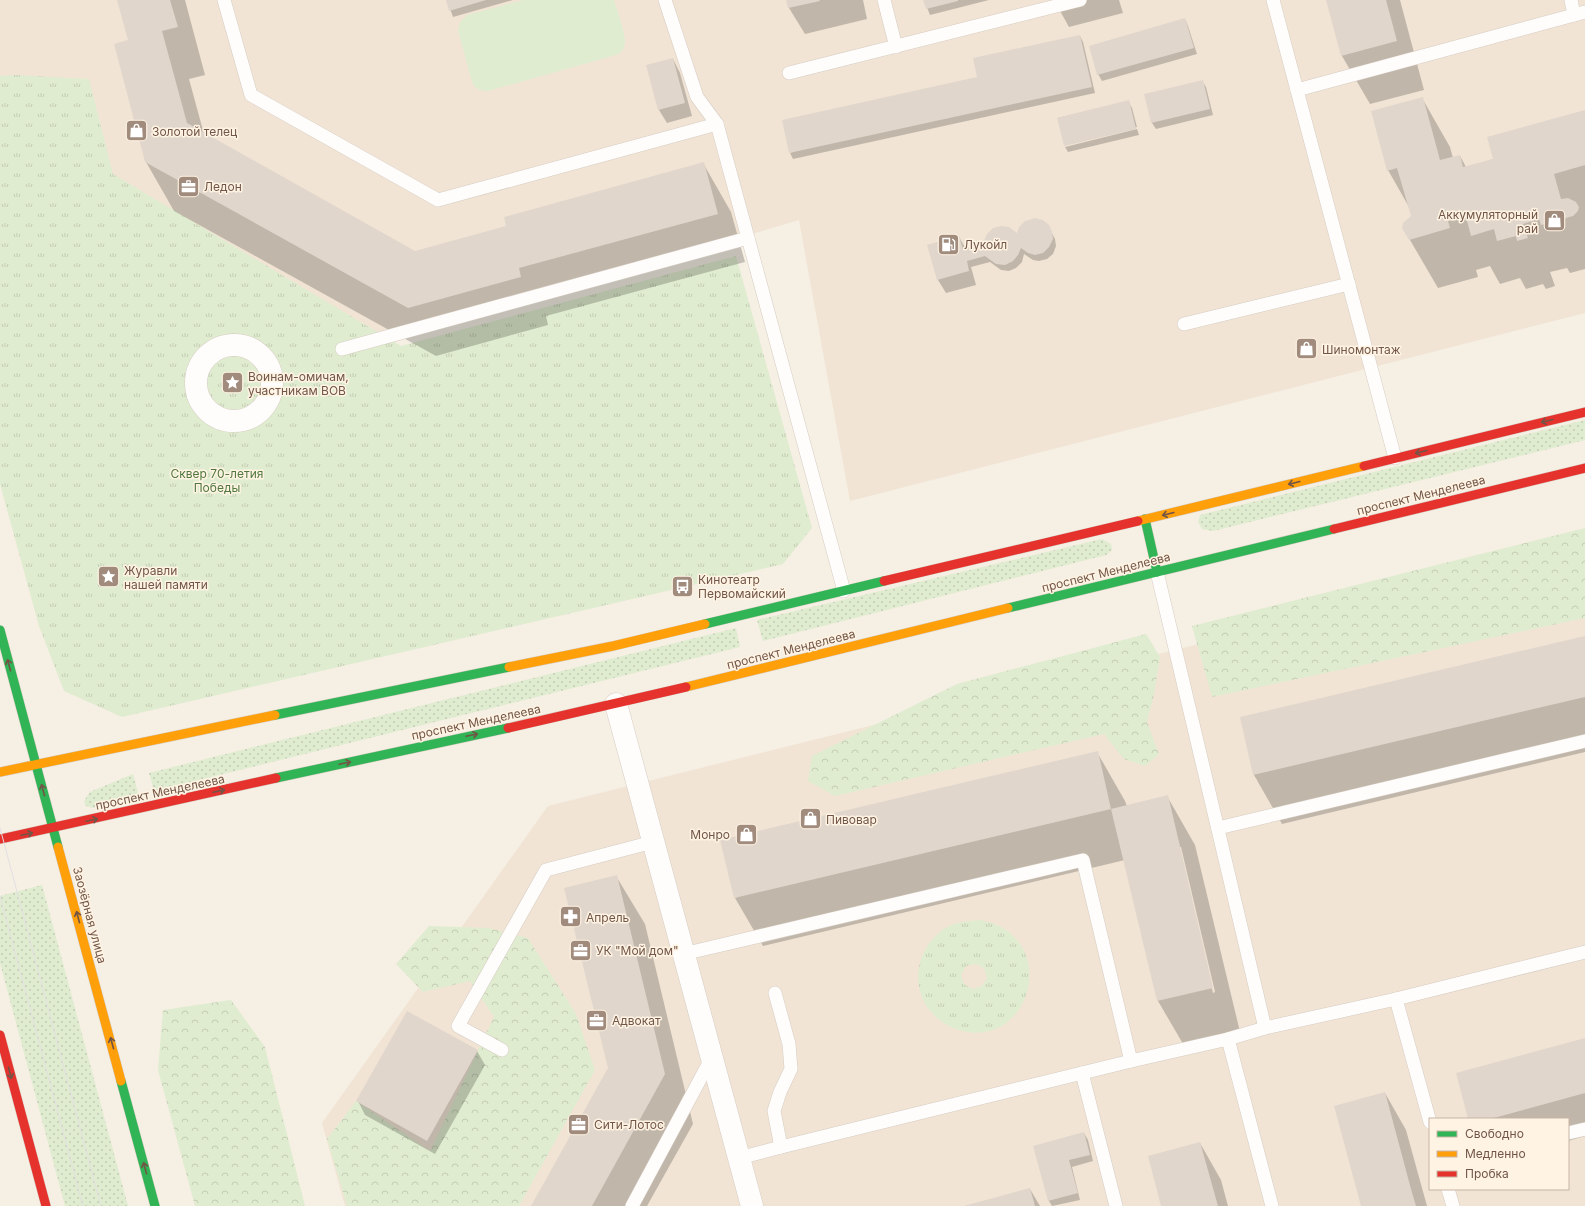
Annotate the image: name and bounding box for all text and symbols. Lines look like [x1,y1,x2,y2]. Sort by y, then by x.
shop icon: Золотой телец [124,118,150,144]
place label: Золотой телец [152,124,237,139]
office icon: Ледон [176,173,202,199]
place label: Ледон [204,179,242,194]
place label: Аккумуляторный рай [1438,207,1538,236]
shop icon: Аккумуляторный рай [1541,208,1567,234]
fuel station icon: Лукойл [935,231,961,257]
place label: Лукойл [964,237,1007,252]
shop icon: Шиномонтаж [1293,336,1319,362]
place label: Шиномонтаж [1322,342,1401,357]
place label: Воинам-омичам, участникам ВОВ [248,369,349,398]
place icon: Воинам-омичам, участникам ВОВ [220,370,246,396]
one-way arrow [1541,418,1554,426]
one-way arrow [1415,449,1428,456]
park label: Сквер 70-летия Победы [171,466,263,495]
street label: проспект Менделеева [1355,472,1487,518]
one-way arrow [1288,479,1301,487]
one-way arrow [1162,510,1175,518]
street label: проспект Менделеева [1040,549,1172,595]
place label: Журавли нашей памяти [124,563,208,592]
place icon: Журавли нашей памяти [96,564,122,590]
place label: Кинотеатр Первомайский [698,572,786,601]
bus stop icon: Кинотеатр Первомайский [670,573,696,599]
street label: проспект Менделеева [725,626,857,672]
one-way arrow [5,659,13,672]
street label: проспект Менделеева [410,701,542,743]
one-way arrow [466,731,479,739]
one-way arrow [339,759,352,767]
street label: проспект Менделеева [94,771,226,813]
one-way arrow [39,784,46,797]
one-way arrow [212,787,225,795]
shop icon: Пивовар [797,806,823,832]
place label: Пивовар [826,812,877,827]
one-way arrow [85,815,98,823]
shop icon: Монро [733,821,759,847]
place label: Монро [690,827,730,842]
one-way arrow [20,829,33,837]
street label: Заозёрная улица [70,865,110,965]
pharmacy icon: Апрель [557,904,583,930]
place label: Апрель [586,910,630,925]
one-way arrow [74,911,81,924]
office icon: УК "Мой дом" [568,937,594,963]
place label: УК "Мой дом" [596,943,679,958]
office icon: Адвокат [583,1007,609,1033]
place label: Адвокат [612,1013,661,1028]
one-way arrow [107,1037,115,1050]
one-way arrow [7,1066,14,1079]
office icon: Сити-Лотос [566,1111,592,1137]
place label: Сити-Лотос [594,1117,664,1132]
legend [1429,1118,1569,1190]
text: Свободно [1465,1126,1524,1141]
text: Медленно [1465,1146,1526,1161]
one-way arrow [141,1162,148,1175]
text: Пробка [1465,1166,1509,1181]

